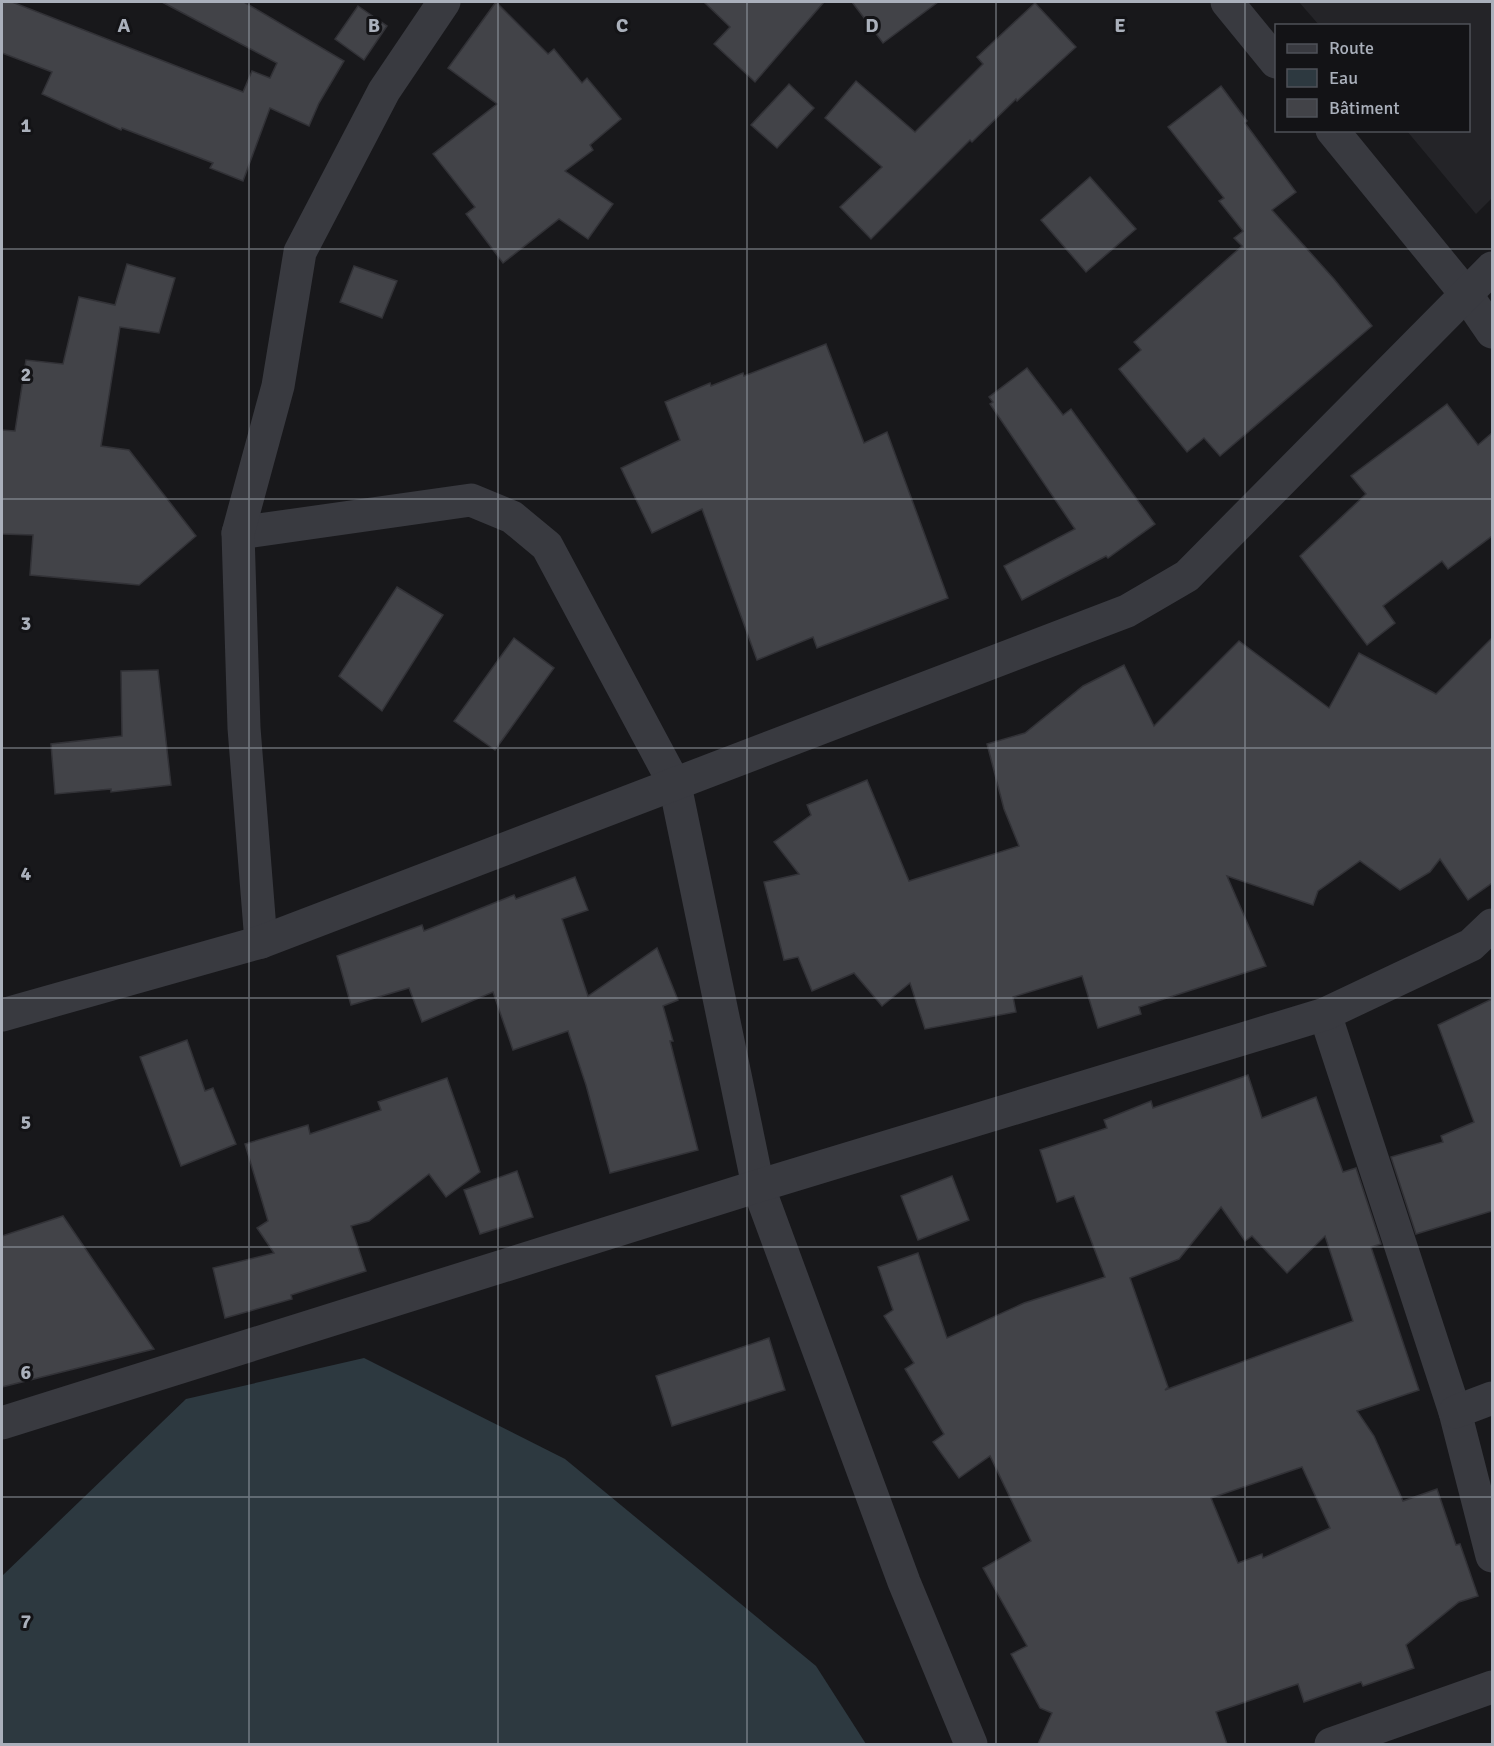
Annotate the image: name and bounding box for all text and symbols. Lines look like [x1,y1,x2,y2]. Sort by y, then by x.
text: A [118,13,131,38]
text: B [368,13,380,38]
text: C [616,13,628,38]
text: D [865,13,879,38]
text: E [1114,13,1126,38]
legend [1275,24,1470,132]
text: Route [1329,37,1374,59]
text: Eau [1329,67,1358,89]
text: Bâtiment [1329,97,1400,119]
text: 1 [21,113,32,138]
text: 2 [21,362,31,387]
text: 3 [21,611,31,636]
text: 4 [21,861,32,886]
text: 5 [21,1110,31,1135]
text: 6 [21,1360,32,1385]
text: 7 [21,1609,32,1634]

